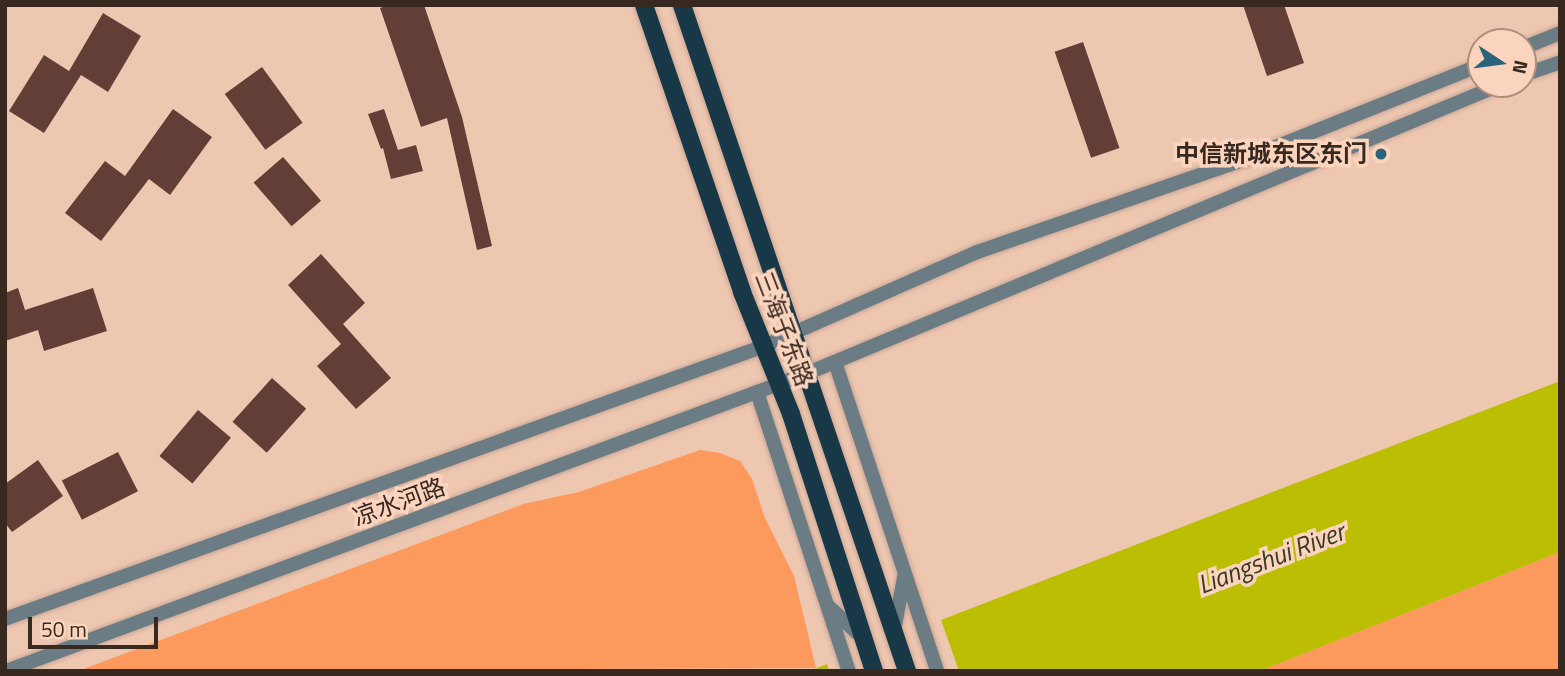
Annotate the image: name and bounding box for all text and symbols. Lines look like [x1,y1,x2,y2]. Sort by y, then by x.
north arrow [1467,28,1537,98]
text: N [1505,58,1537,77]
place label: 中信新城东区东门 [1175,140,1367,168]
marker: 中信新城东区东门 [1373,146,1389,162]
street label: 三海子东路 [749,268,819,390]
street label: 凉水河路 [349,472,449,532]
water label: Liangshui River [1193,516,1349,600]
scale bar [32,602,161,646]
text: 50 m [41,613,87,645]

